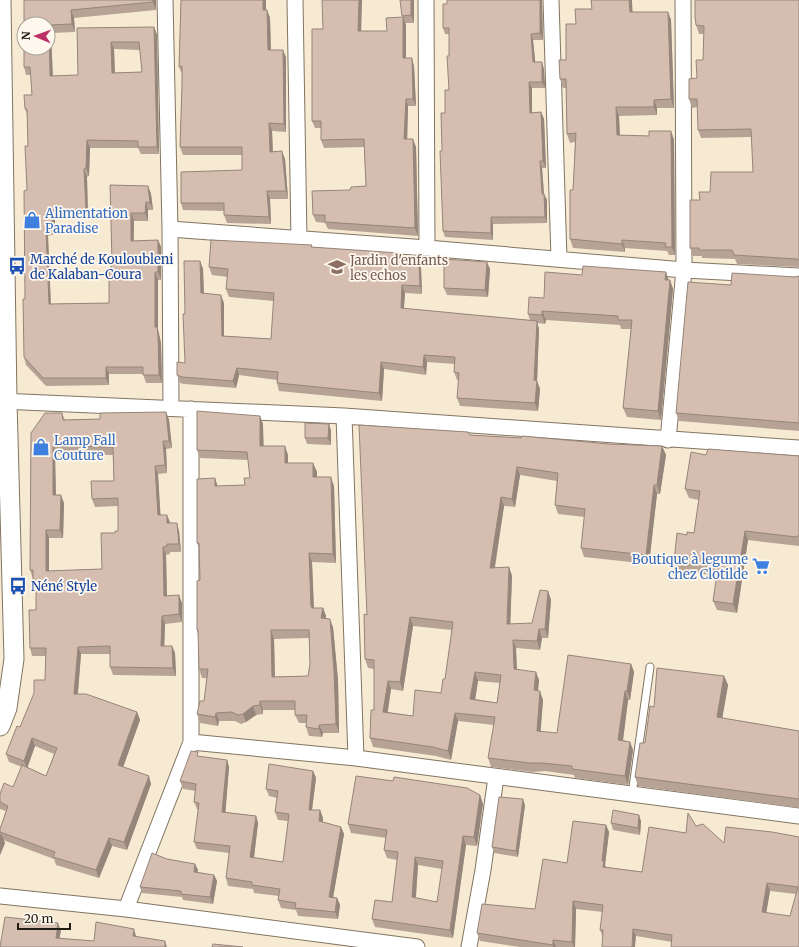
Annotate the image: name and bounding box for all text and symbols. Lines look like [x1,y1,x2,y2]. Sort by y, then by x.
north arrow [16,16,56,56]
text: N [19,31,33,40]
place label: Alimentation Paradise [44,205,129,237]
shop icon: Alimentation Paradise [22,210,42,230]
place label: Marché de Kouloubleni de Kalaban-Coura [30,251,174,283]
place label: Jardin d'enfants les echos [349,252,448,284]
bus stop icon: Marché de Kouloubleni de Kalaban-Coura [7,256,27,276]
school or university icon: Jardin d'enfants les echos [327,257,347,277]
place label: Lamp Fall Couture [54,432,116,464]
shop icon: Lamp Fall Couture [31,437,51,457]
place label: Boutique à legume chez Clotilde [632,551,748,583]
supermarket icon: Boutique à legume chez Clotilde [751,556,771,576]
bus stop icon: Néné Style [8,576,28,596]
place label: Néné Style [31,578,97,595]
scale bar [18,905,70,931]
text: 20 m [24,911,53,926]

